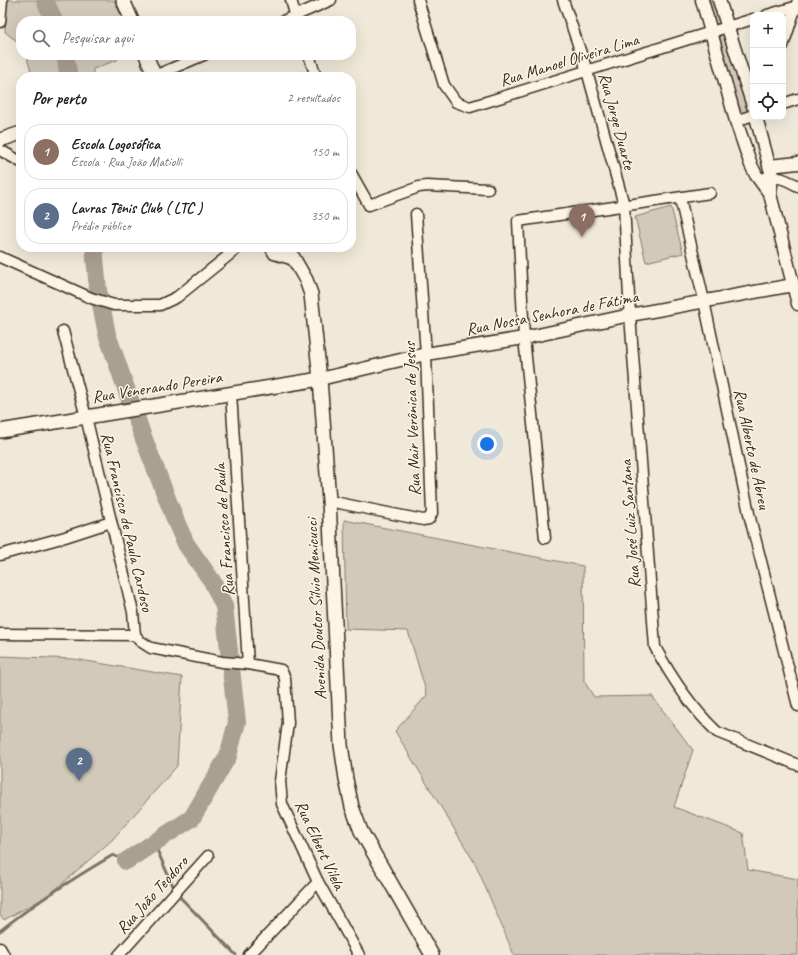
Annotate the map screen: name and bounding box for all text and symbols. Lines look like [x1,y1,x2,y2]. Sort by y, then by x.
map controls [750,12,786,120]
button: + [750,12,786,48]
search box [16,16,356,60]
icon: search [30,27,52,49]
text: Pesquisar aqui [62,29,133,48]
street label: Rua Manoel Oliveira Lima [497,29,642,91]
button: − [750,48,786,84]
street label: Rua Jorge Duarte [594,70,640,173]
button: locate [750,84,786,120]
text: Por perto [32,88,86,109]
text: 2 resultados [287,90,340,106]
text: Escola Logosófica [71,135,160,154]
text: 1 [43,144,49,160]
text: 150 m [311,144,339,160]
text: Escola · Rua João Matiolli [71,154,182,170]
text: Lavras Tênis Club ( LTC ) [71,199,202,218]
pin: 1 [569,204,595,237]
text: 2 [43,208,49,224]
text: 350 m [311,208,339,224]
text: Prédio público [71,218,131,234]
street label: Rua Nossa Senhora de Fátima [464,286,641,340]
street label: Rua Nair Verônica de Jesus [399,340,425,496]
street label: Rua Venerando Pereira [91,366,225,408]
street label: Rua Alberto de Abreu [729,387,775,513]
street label: Rua Francisco de Paula Cardoso [96,430,158,615]
your location [477,434,497,454]
street label: Rua José Luiz Santana [615,458,645,589]
street label: Rua Francisco de Paula [209,461,239,597]
street label: Avenida Doutor Sílvio Menicucci [301,515,331,700]
pin: 2 [66,748,92,781]
street label: Rua Elbert Vilela [290,797,351,895]
street label: Rua João Teodoro [112,850,194,938]

